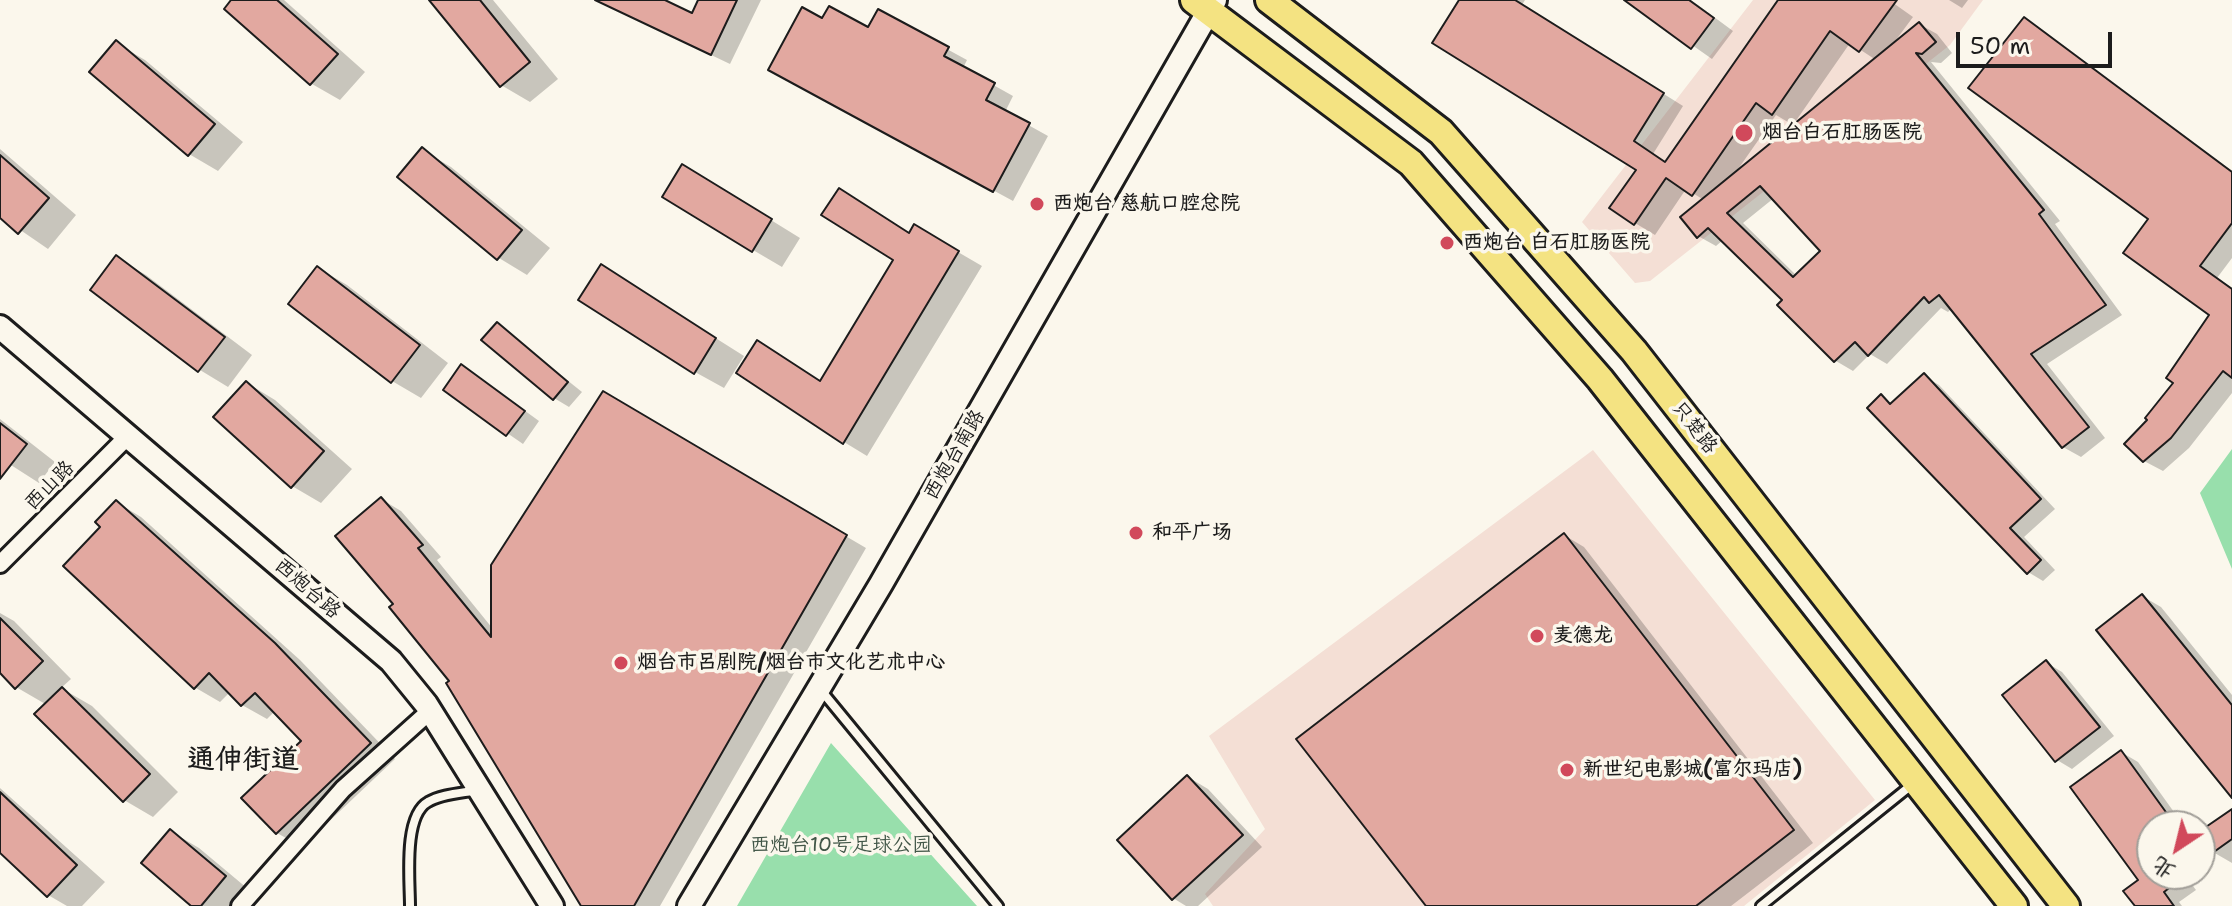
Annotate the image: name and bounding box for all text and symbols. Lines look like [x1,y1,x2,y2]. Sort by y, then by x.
scale bar [1960,16,2116,66]
text: 50 m [1970,30,2030,62]
place label: 烟台白石肛肠医院 [1762,121,1922,145]
marker: 烟台白石肛肠医院 [1733,122,1755,144]
place label: 西炮台 慈航口腔总院 [1053,192,1240,216]
marker: 西炮台 慈航口腔总院 [1028,195,1046,213]
place label: 西炮台 白石肛肠医院 [1463,231,1650,255]
marker: 西炮台 白石肛肠医院 [1438,234,1456,252]
street label: 只楚路 [1666,397,1722,459]
street label: 西炮台南路 [920,406,990,504]
street label: 西山路 [20,456,80,516]
place label: 和平广场 [1152,521,1232,545]
marker: 和平广场 [1127,524,1145,542]
street label: 西炮台路 [269,554,345,624]
place label: 麦德龙 [1553,624,1613,648]
marker: 麦德龙 [1528,627,1546,645]
place label: 烟台市吕剧院/烟台市文化艺术中心 [637,651,946,675]
marker: 烟台市吕剧院/烟台市文化艺术中心 [612,654,630,672]
district label: 通伸街道 [187,744,299,778]
place label: 新世纪电影城(富尔玛店) [1583,758,1802,782]
marker: 新世纪电影城(富尔玛店) [1558,761,1576,779]
north arrow [2136,810,2216,890]
park label: 西炮台10号足球公园 [750,834,932,858]
text: 北 [2146,850,2180,887]

